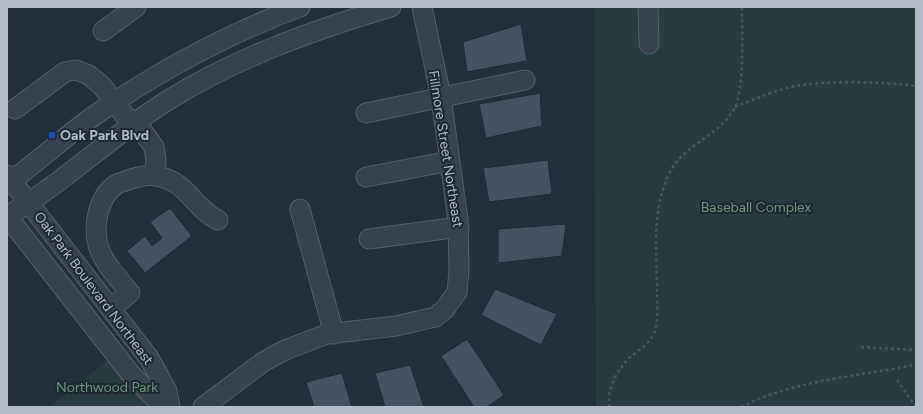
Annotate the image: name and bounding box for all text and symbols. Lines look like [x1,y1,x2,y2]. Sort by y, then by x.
street label: Fillmore Street Northeast [425,69,466,229]
place label: Oak Park Blvd [60,127,149,144]
marker: Oak Park Blvd [47,130,57,140]
park label: Baseball Complex [701,199,812,216]
street label: Oak Park Boulevard Northeast [30,208,157,368]
park label: Northwood Park [56,379,158,396]

